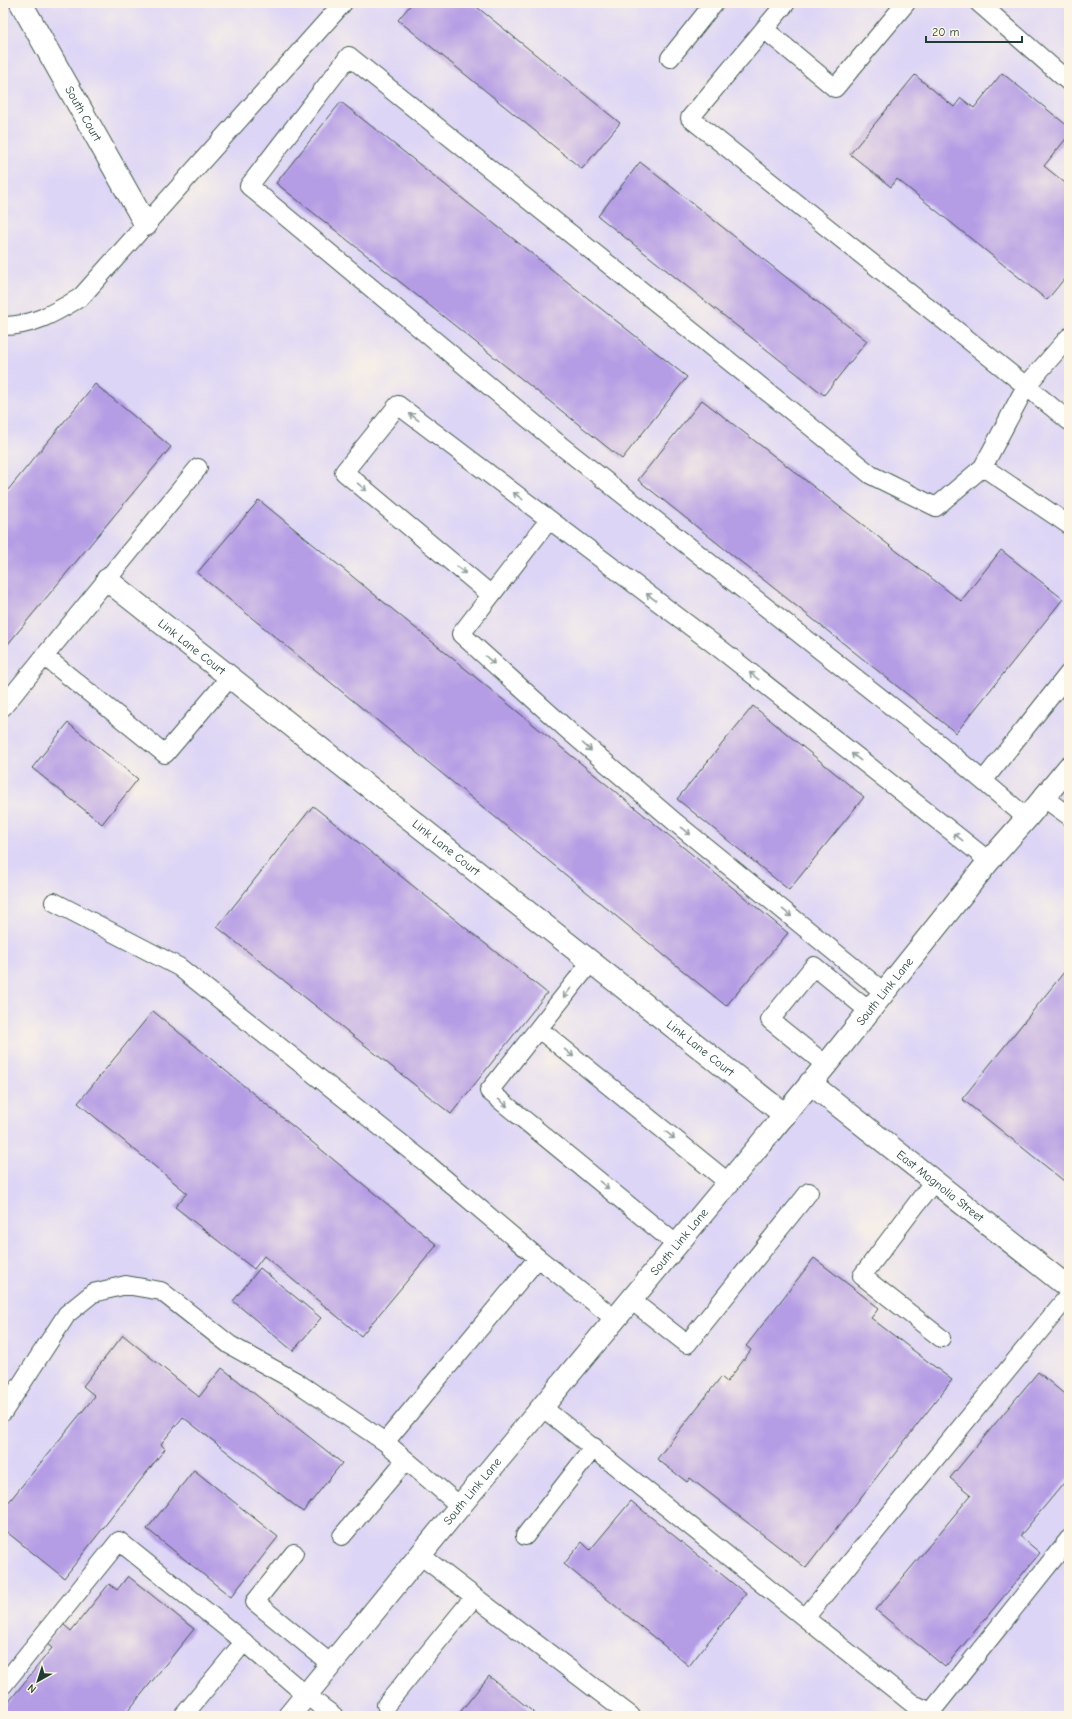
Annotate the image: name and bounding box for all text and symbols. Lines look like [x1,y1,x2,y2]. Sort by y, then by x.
scale bar [926,18,1022,44]
text: 20 m [932,25,960,39]
street label: South Court [62,84,105,144]
one-way arrow [409,413,420,421]
one-way arrow [356,482,367,491]
one-way arrow [512,492,523,500]
one-way arrow [456,566,467,575]
one-way arrow [645,593,656,601]
street label: Link Lane Court [155,616,229,678]
one-way arrow [485,655,495,665]
one-way arrow [748,671,759,680]
one-way arrow [582,742,592,751]
one-way arrow [850,752,861,761]
street label: Link Lane Court [410,817,483,879]
one-way arrow [680,827,691,835]
one-way arrow [952,833,963,841]
one-way arrow [781,908,792,917]
street label: South Link Lane [853,955,916,1028]
one-way arrow [563,987,571,998]
street label: Link Lane Court [664,1017,737,1080]
one-way arrow [564,1049,574,1058]
one-way arrow [498,1098,509,1107]
one-way arrow [665,1130,675,1139]
street label: East Magnolia Street [894,1147,987,1225]
one-way arrow [598,1181,609,1190]
street label: South Link Lane [647,1206,711,1278]
street label: South Link Lane [441,1455,504,1528]
north arrow [18,1661,58,1701]
text: N [25,1681,39,1696]

